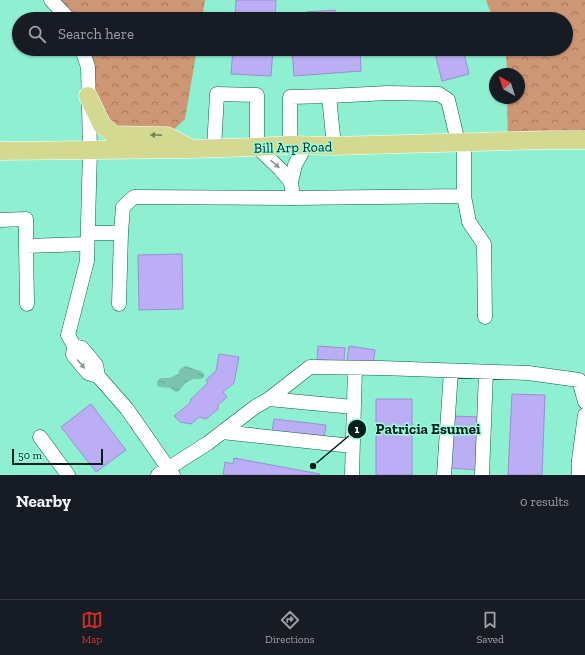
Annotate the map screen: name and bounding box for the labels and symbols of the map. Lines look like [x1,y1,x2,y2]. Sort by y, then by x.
north arrow [489,68,525,104]
one-way arrow [150,132,162,139]
street label: Bill Arp Road [254,138,333,157]
one-way arrow [270,159,280,169]
one-way arrow [76,360,85,369]
callout: Patricia Esumei [347,415,488,442]
text: Patricia Esumei [376,420,481,438]
text: 1 [355,422,360,436]
scale bar [12,447,103,466]

